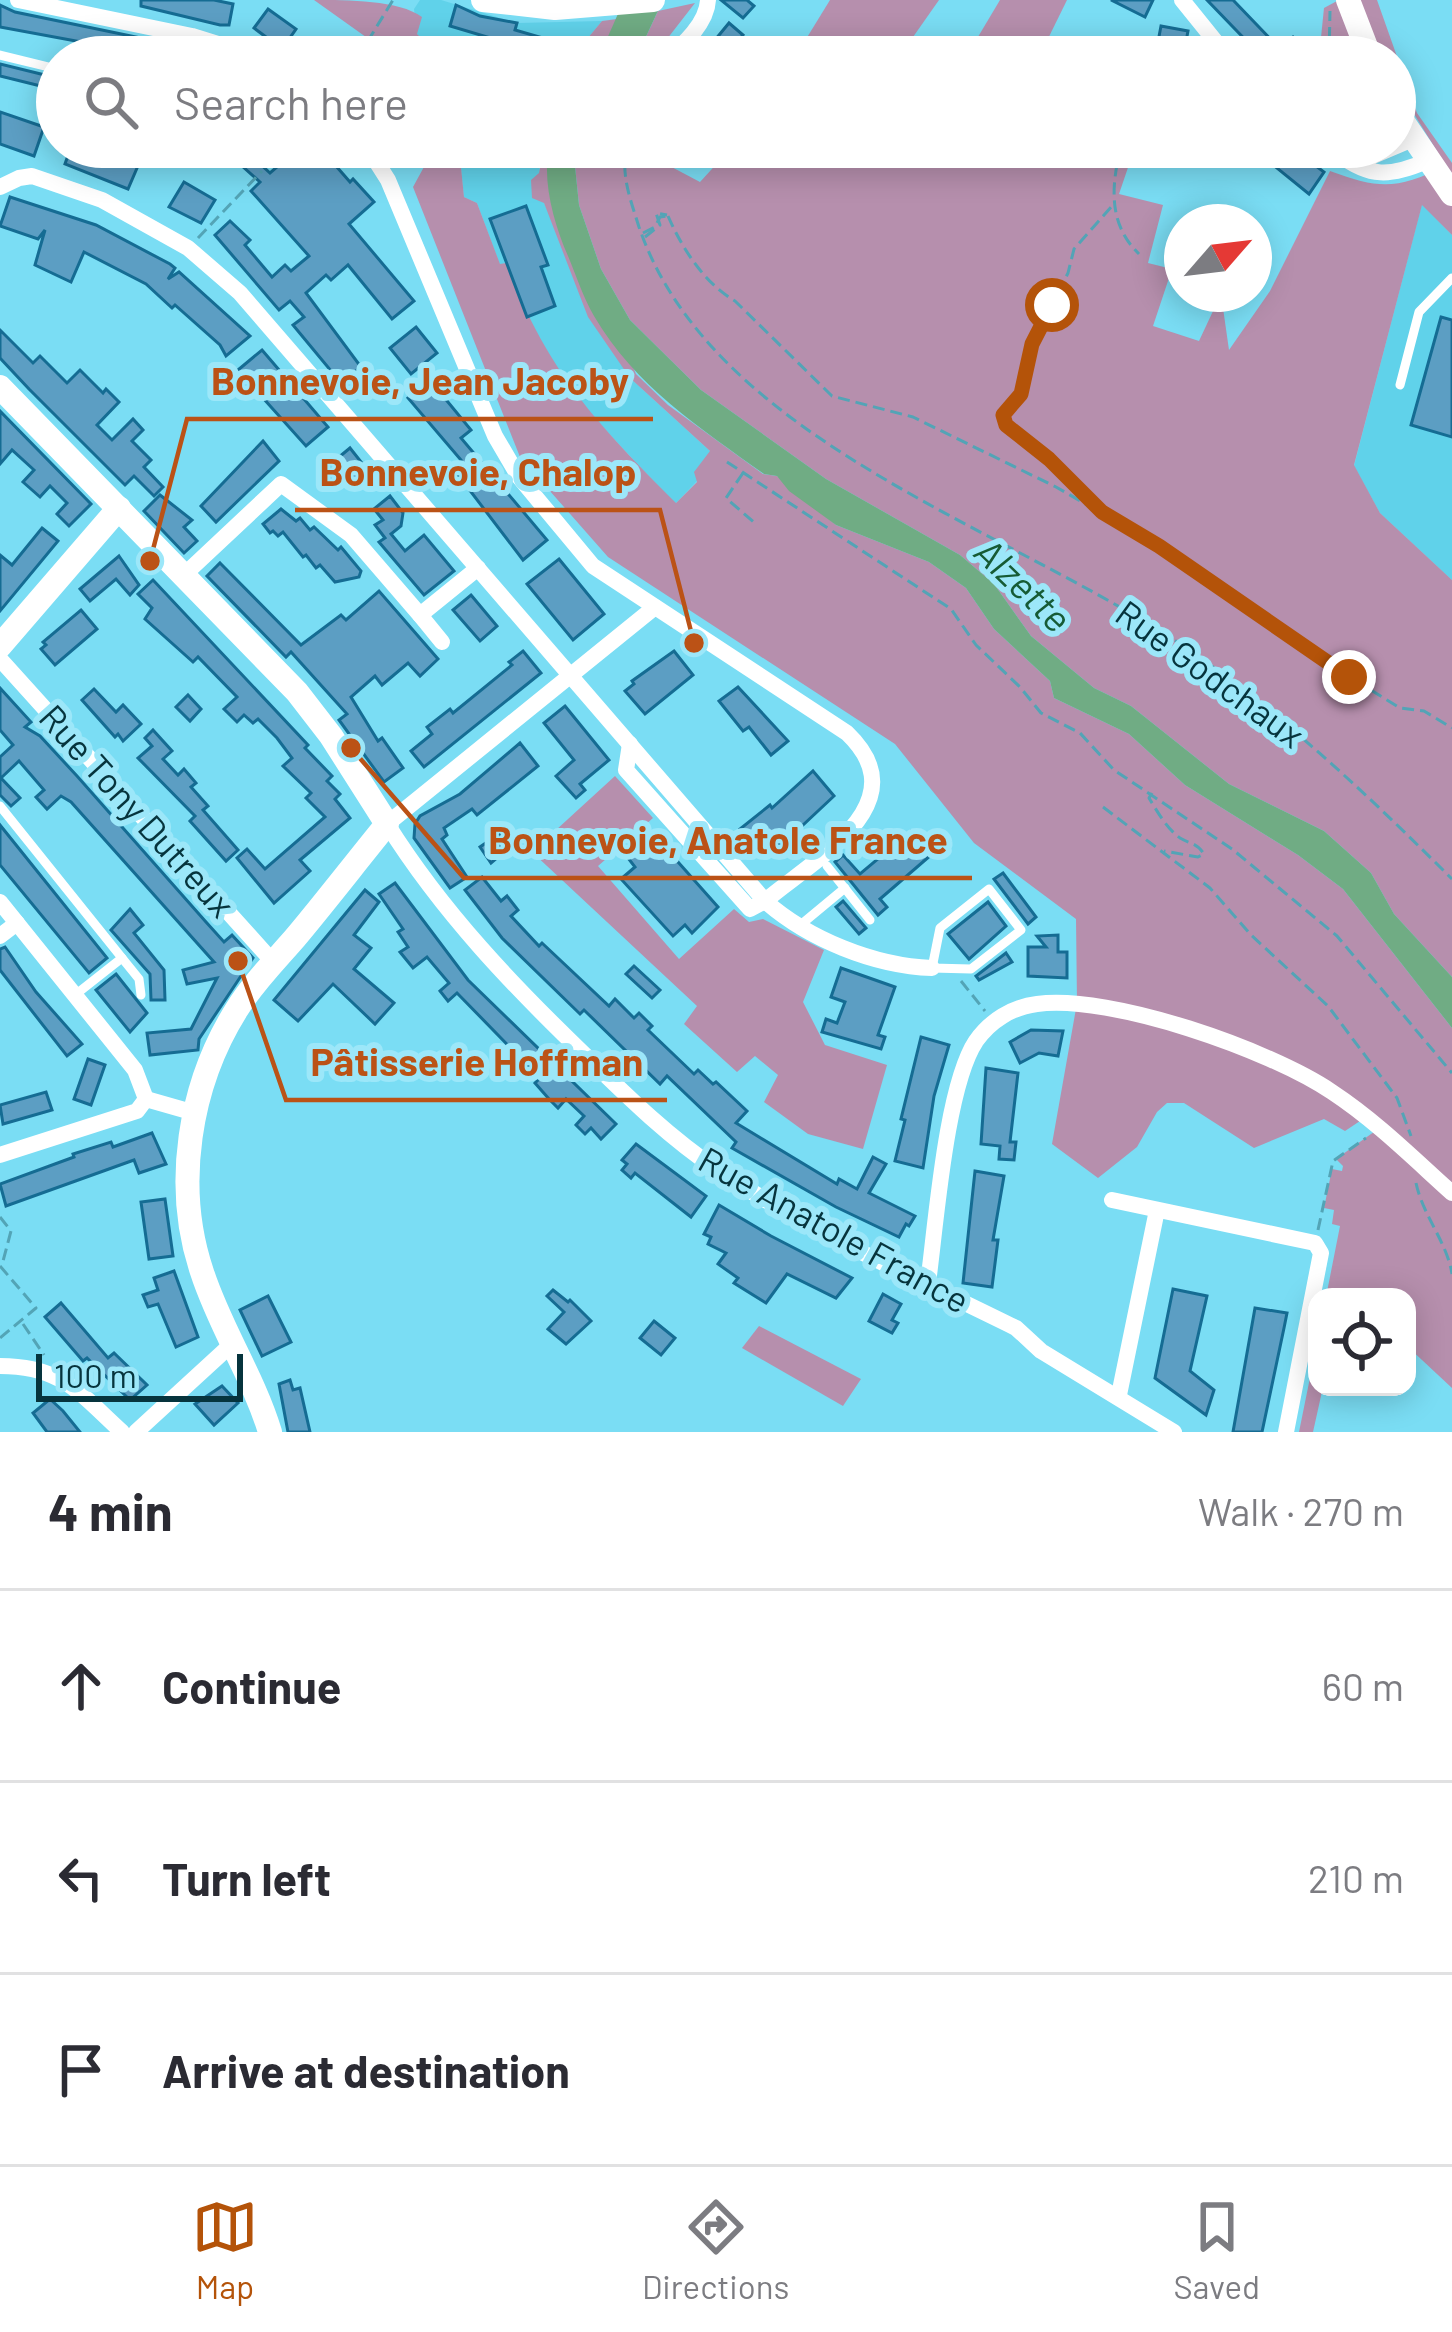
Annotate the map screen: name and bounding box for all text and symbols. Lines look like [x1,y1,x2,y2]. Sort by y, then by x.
search box [36,36,1416,168]
icon: search [78,69,144,135]
text: Search here [174,75,408,129]
north arrow [1164,204,1272,312]
route start [1025,278,1079,332]
callout: Bonnevoie, Jean Jacoby [187,344,653,419]
text: Bonnevoie, Jean Jacoby [211,356,629,403]
callout: Bonnevoie, Chalop [295,435,660,510]
text: Bonnevoie, Chalop [320,447,637,494]
water label: Alzette [966,527,1082,641]
street label: Rue Godchaux [1108,590,1313,755]
route end [1322,650,1376,704]
street label: Rue Tony Dutreux [32,695,245,925]
callout: Bonnevoie, Anatole France [464,803,972,878]
text: Bonnevoie, Anatole France [488,815,948,862]
callout: Pâtisserie Hoffman [286,1025,667,1100]
text: Pâtisserie Hoffman [311,1037,643,1084]
street label: Rue Anatole France [692,1137,977,1321]
map controls [1308,1288,1416,1396]
button: locate [1308,1288,1416,1396]
scale bar [36,1348,243,1401]
text: 100 m [54,1355,137,1395]
text: 4 min [48,1480,173,1541]
text: Walk · 270 m [1198,1487,1404,1534]
icon: ahead [48,1653,114,1719]
text: Continue [162,1659,341,1713]
text: 60 m [1322,1662,1404,1709]
icon: left [48,1845,114,1911]
text: Turn left [162,1851,331,1905]
text: 210 m [1308,1854,1404,1901]
icon: arrive [48,2037,114,2103]
text: Arrive at destination [162,2043,570,2097]
tab: Map [192,2194,258,2306]
tab: Directions [642,2194,789,2306]
tab: Saved [1173,2194,1260,2306]

